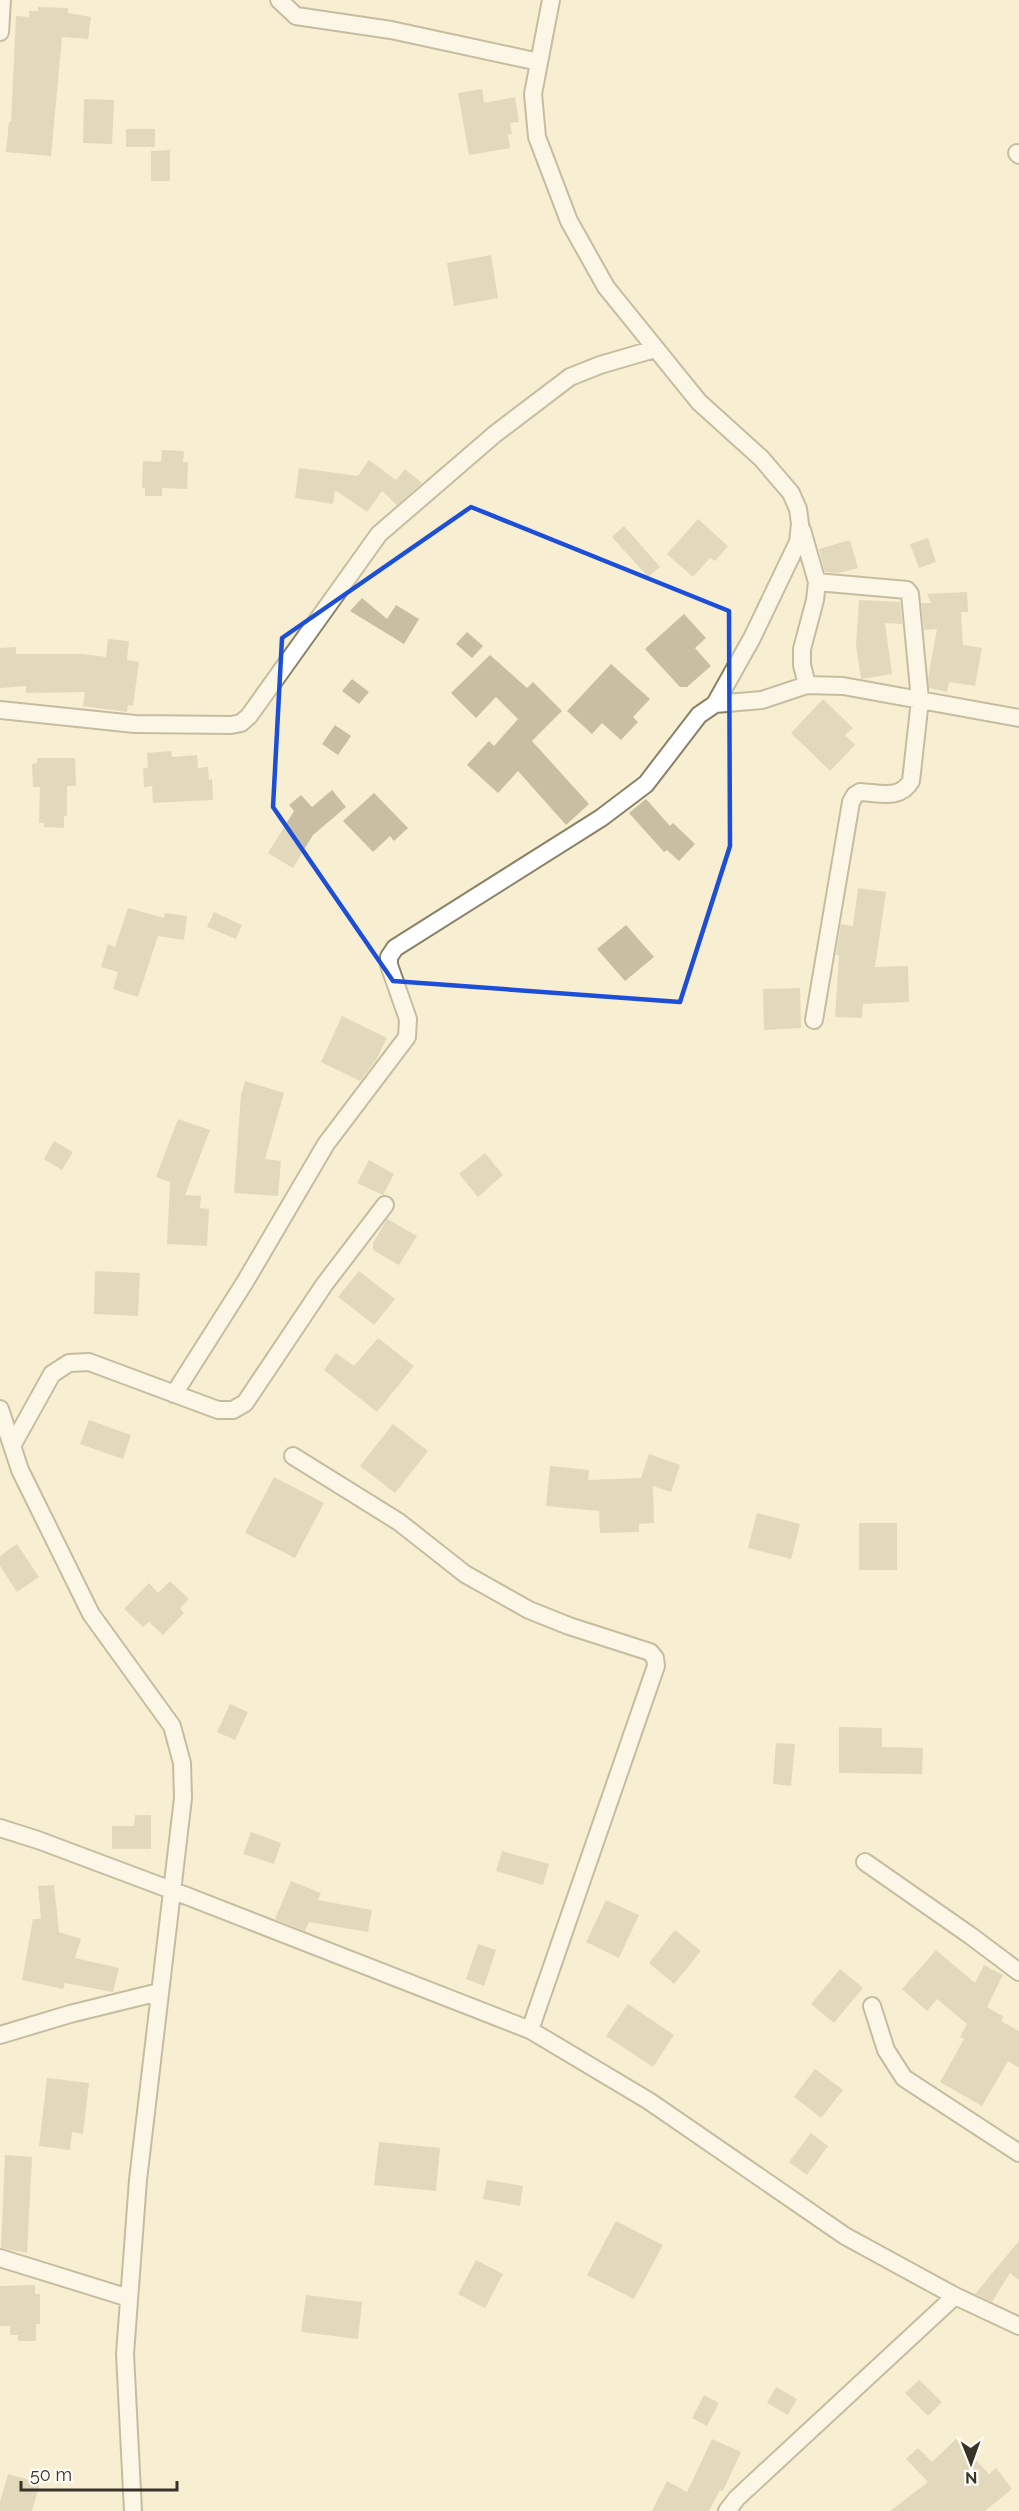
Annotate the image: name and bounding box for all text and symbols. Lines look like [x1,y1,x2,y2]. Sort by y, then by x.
north arrow [941,2433,1001,2493]
scale bar [21,2454,177,2492]
text: 50 m [30,2464,72,2485]
text: N [965,2468,978,2487]

